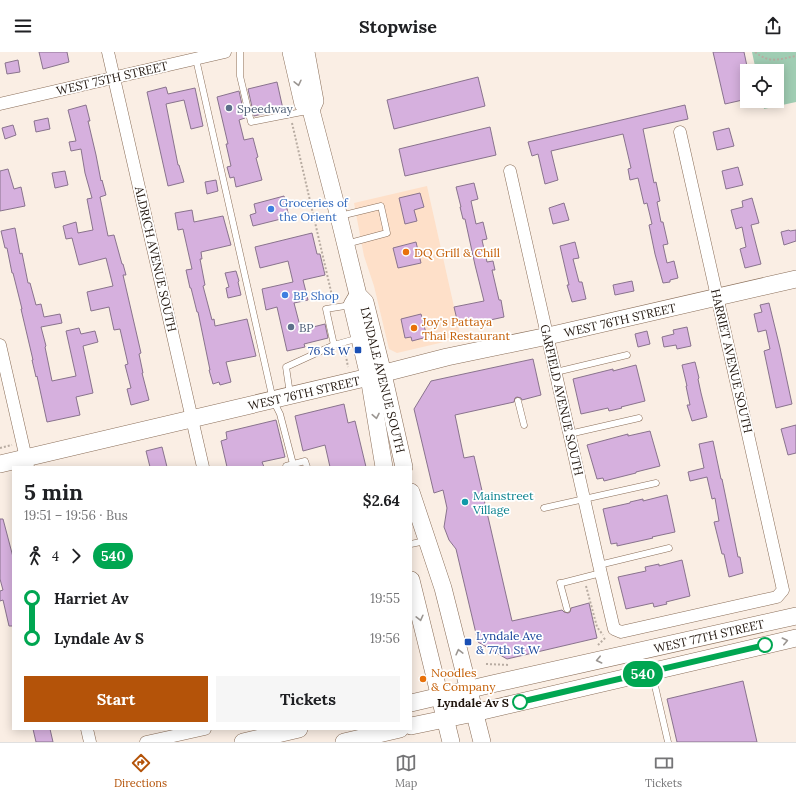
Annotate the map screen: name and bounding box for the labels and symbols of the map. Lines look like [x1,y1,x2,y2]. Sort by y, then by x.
street label: WEST 75TH STREET [55,58,170,98]
one-way arrow [293,79,302,86]
place label: Speedway [237,101,293,116]
marker: Speedway [224,103,234,113]
street label: ALDRICH AVENUE SOUTH [132,184,180,333]
place label: Groceries of the Orient [279,195,349,224]
marker: Groceries of the Orient [266,204,276,214]
place label: DQ Grill & Chill [414,245,500,260]
marker: DQ Grill & Chill [401,247,411,257]
street label: HARRIET AVENUE SOUTH [708,287,756,435]
place label: BP Shop [293,288,339,303]
marker: BP Shop [280,290,290,300]
street label: WEST 76TH STREET [563,300,678,340]
street label: LYNDALE AVENUE SOUTH [358,305,408,455]
place label: Joy's Pattaya Thai Restaurant [421,314,511,343]
place label: BP [299,320,314,335]
marker: BP [286,322,296,332]
marker: Joy's Pattaya Thai Restaurant [409,323,419,333]
street label: GARFIELD AVENUE SOUTH [537,323,587,477]
place label: 76 St W [308,343,351,358]
marker: 76 St W [353,345,363,355]
street label: WEST 76TH STREET [247,373,362,413]
one-way arrow [371,413,379,419]
place label: Mainstreet Village [472,488,534,517]
marker: Mainstreet Village [460,497,470,507]
one-way arrow [416,614,424,621]
street label: WEST 77TH STREET [652,616,766,656]
place label: Lyndale Ave & 77th St W [476,628,543,657]
marker: Lyndale Ave & 77th St W [463,637,473,647]
unlabelled marker [757,637,773,653]
one-way arrow [782,637,788,645]
one-way arrow [456,649,464,655]
one-way arrow [596,656,602,664]
line badge: 540 [620,661,666,687]
place label: Noodles & Company [431,665,496,694]
marker: Noodles & Company [418,674,428,684]
marker: Lyndale Av S [512,694,528,710]
place label: Lyndale Av S [437,695,509,710]

